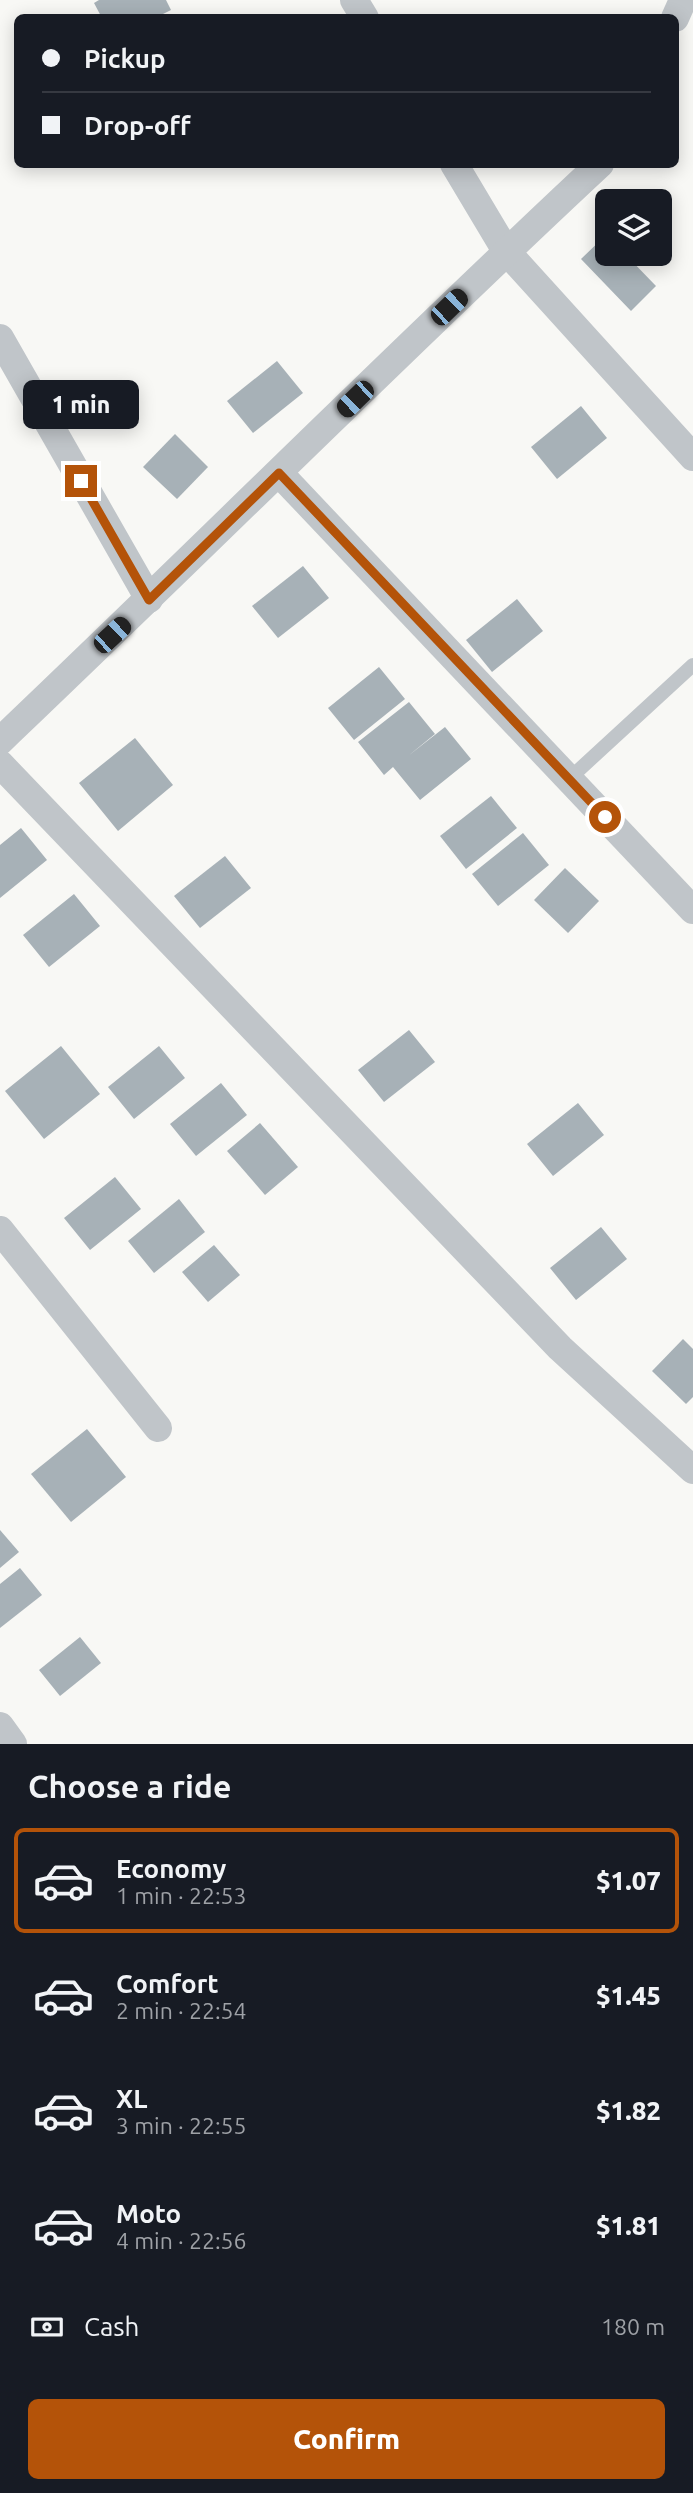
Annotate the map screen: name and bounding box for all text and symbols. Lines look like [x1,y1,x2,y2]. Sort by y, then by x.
text: Pickup [84,44,166,73]
text: Drop-off [84,111,191,140]
map controls [595,189,672,266]
button: layers [595,189,672,266]
car [427,285,472,329]
car [333,377,378,421]
callout: 1 min [23,379,139,428]
text: 1 min [52,392,110,417]
route end [65,465,97,497]
car [90,613,135,657]
route start [589,801,621,833]
text: Choose a ride [28,1768,231,1804]
icon: car [32,1849,95,1912]
text: Economy [116,1854,226,1883]
text: $1.07 [596,1866,661,1895]
text: 1 min · 22:53 [116,1883,247,1908]
icon: car [32,1964,95,2027]
text: Comfort [116,1969,219,1998]
text: $1.45 [596,1981,661,2010]
text: 2 min · 22:54 [116,1998,247,2023]
icon: car [32,2079,95,2142]
text: XL [116,2084,147,2113]
text: $1.82 [596,2096,661,2125]
text: 3 min · 22:55 [116,2113,247,2138]
icon: car [32,2194,95,2257]
text: Moto [116,2199,181,2228]
text: $1.81 [596,2211,661,2240]
text: 4 min · 22:56 [116,2228,247,2253]
icon: cash [28,2308,66,2346]
text: Cash [84,2312,139,2341]
text: 180 m [601,2314,665,2339]
button: Confirm [28,2399,665,2479]

